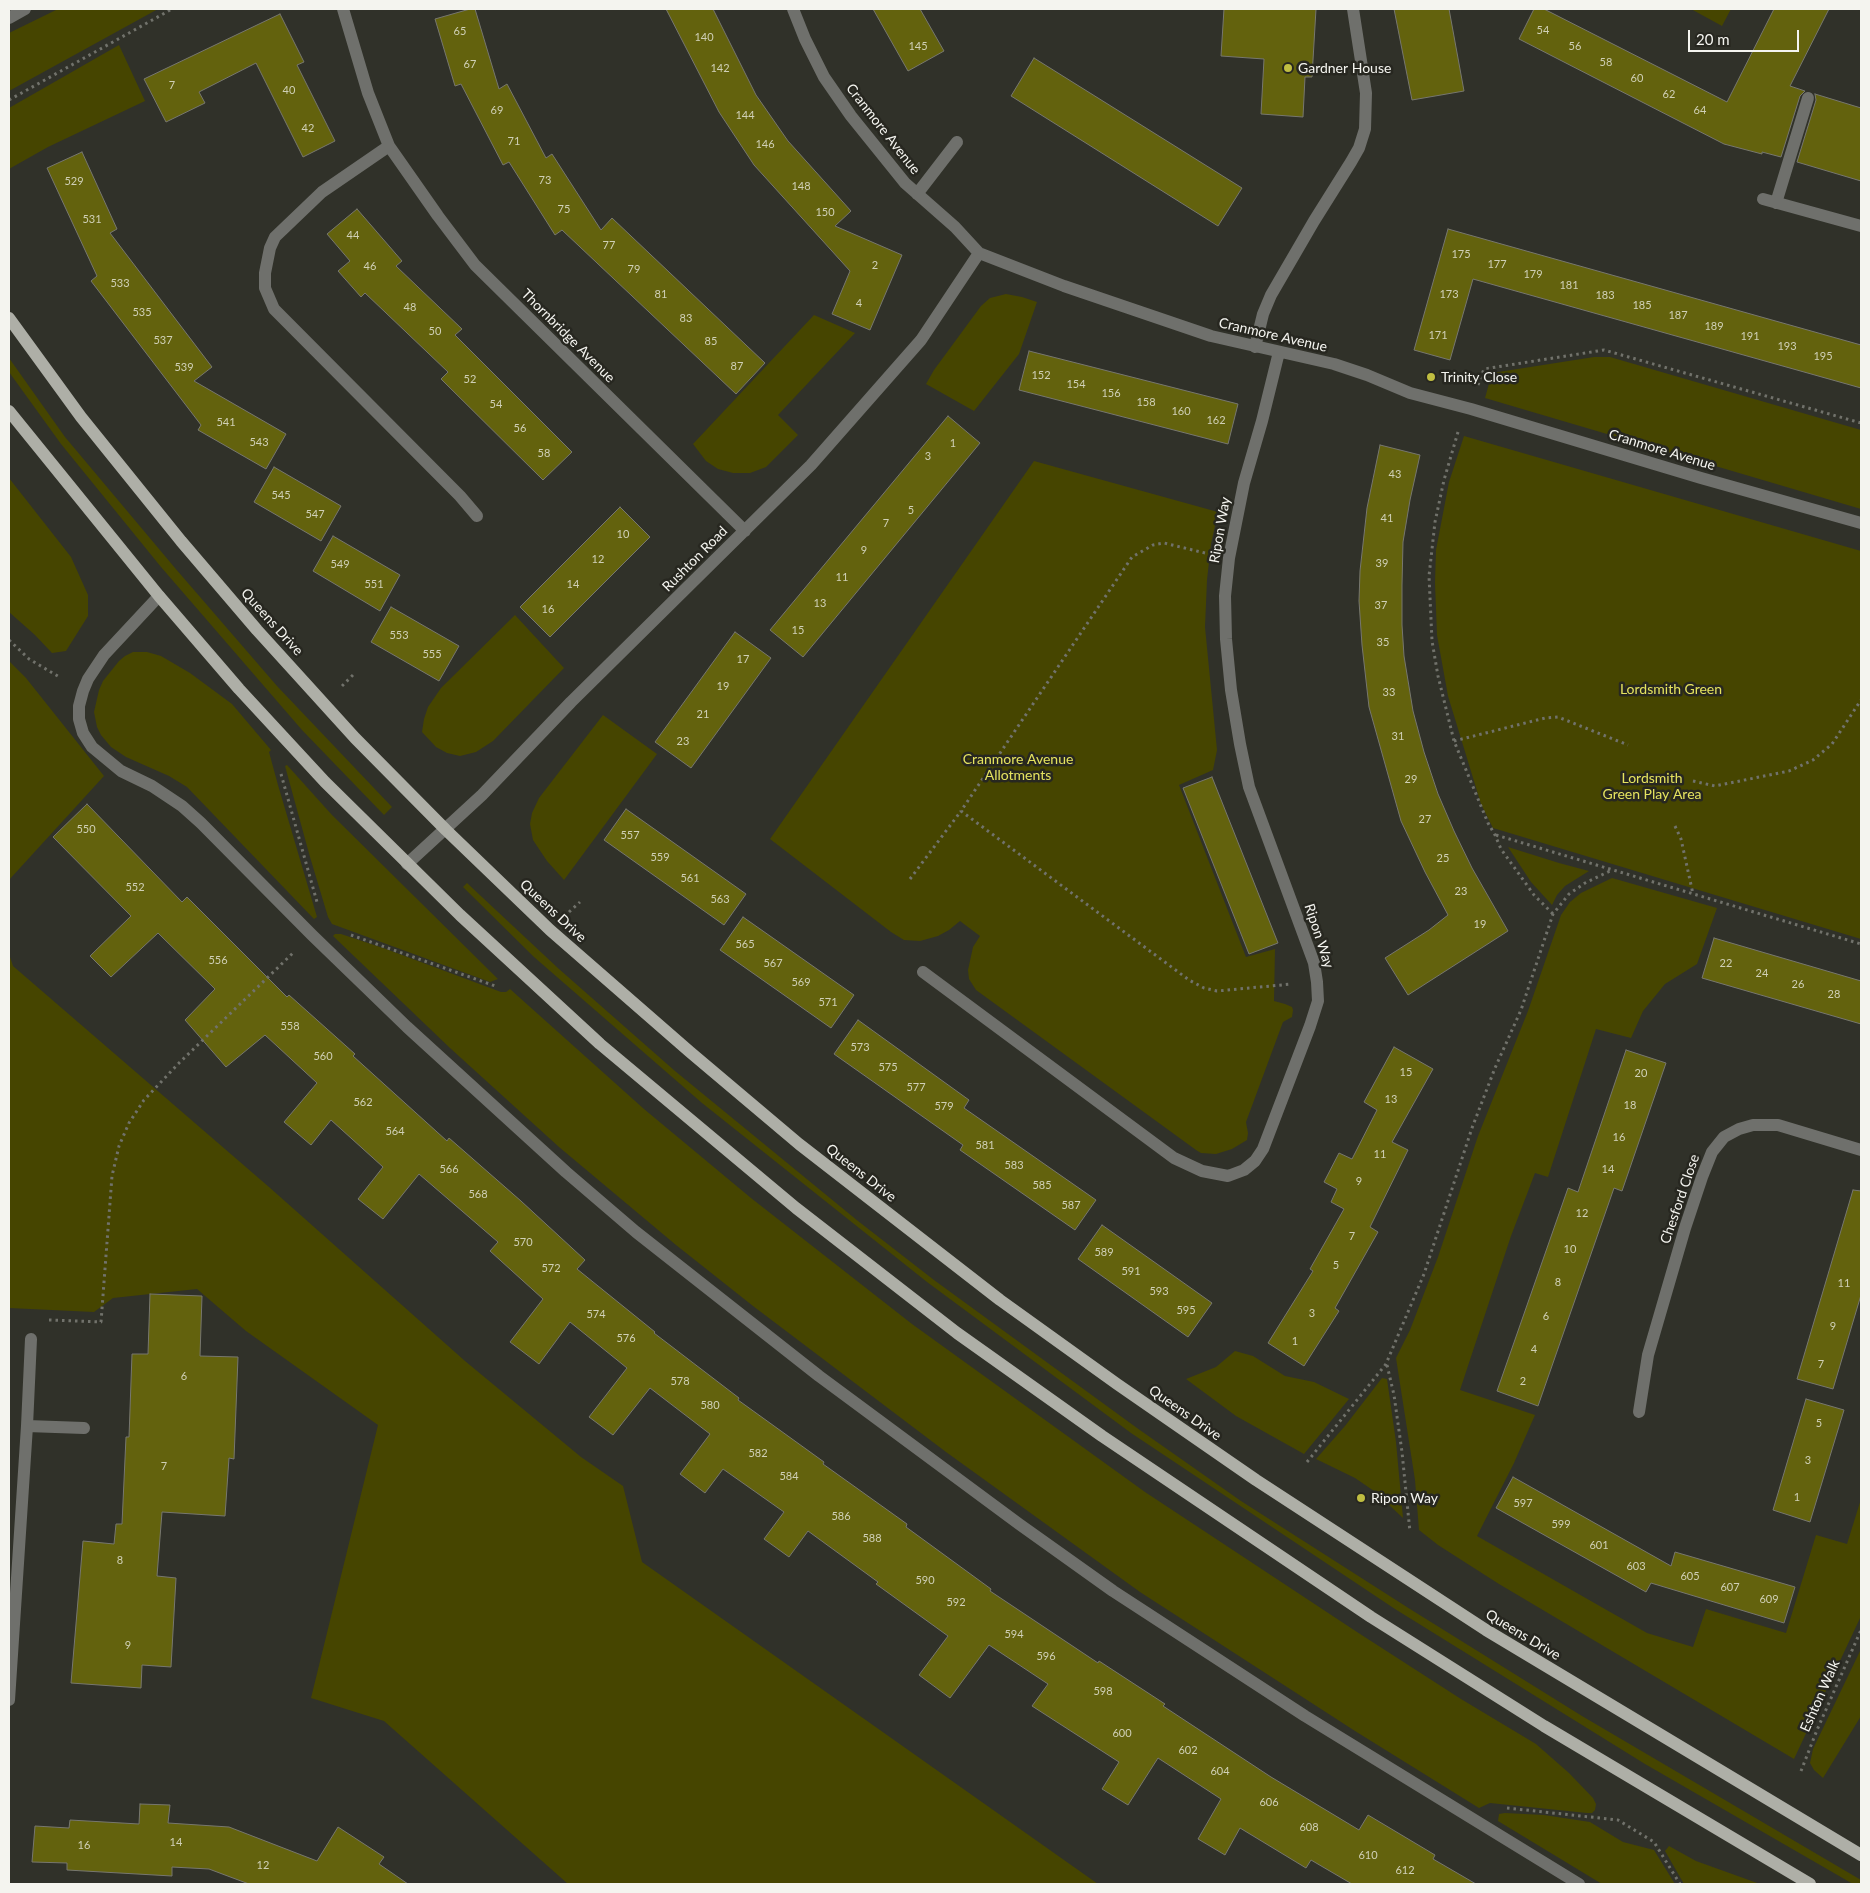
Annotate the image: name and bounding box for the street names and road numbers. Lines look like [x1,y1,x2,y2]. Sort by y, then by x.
street label: Cranmore Avenue [842,80,924,178]
street label: Thornbridge Avenue [518,286,618,386]
street label: Cranmore Avenue [1217,314,1329,356]
street label: Cranmore Avenue [1607,426,1717,474]
street label: Ripon Way [1206,496,1234,564]
street label: Rushton Road [659,523,731,595]
street label: Queens Drive [237,585,307,659]
street label: Queens Drive [516,876,590,946]
street label: Ripon Way [1301,902,1337,970]
street label: Queens Drive [823,1140,899,1206]
street label: Chesford Close [1657,1152,1703,1246]
street label: Queens Drive [1146,1382,1224,1444]
street label: Queens Drive [1482,1606,1564,1664]
street label: Eshton Walk [1797,1657,1843,1735]

